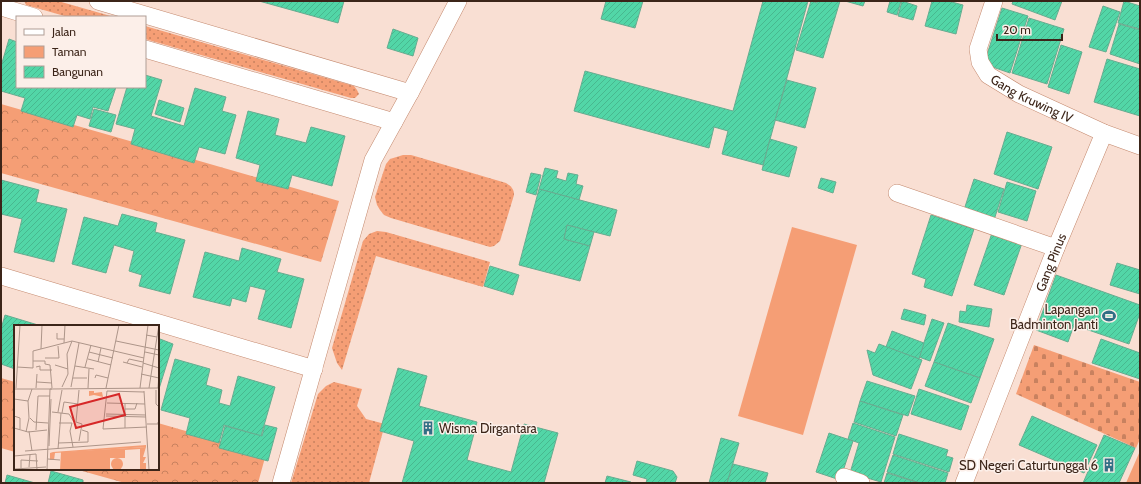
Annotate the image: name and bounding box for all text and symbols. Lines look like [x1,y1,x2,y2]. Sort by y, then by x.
legend [16,16,146,88]
scale bar [997,16,1062,42]
text: 20 m [1003,22,1031,37]
text: Jalan [51,24,76,39]
text: Taman [52,44,87,59]
text: Bangunan [52,64,103,79]
street label: Gang Kruwing IV [988,71,1076,126]
street label: Gang Pinus [1032,230,1070,294]
place label: Lapangan Badminton Janti [1010,301,1098,332]
sports icon: Lapangan Badminton Janti [1101,308,1117,324]
inset map [14,325,159,470]
building icon: Wisma Dirgantara [420,420,436,436]
place label: Wisma Dirgantara [439,420,538,436]
place label: SD Negeri Caturtunggal 6 [959,457,1098,473]
building icon: SD Negeri Caturtunggal 6 [1101,457,1117,473]

